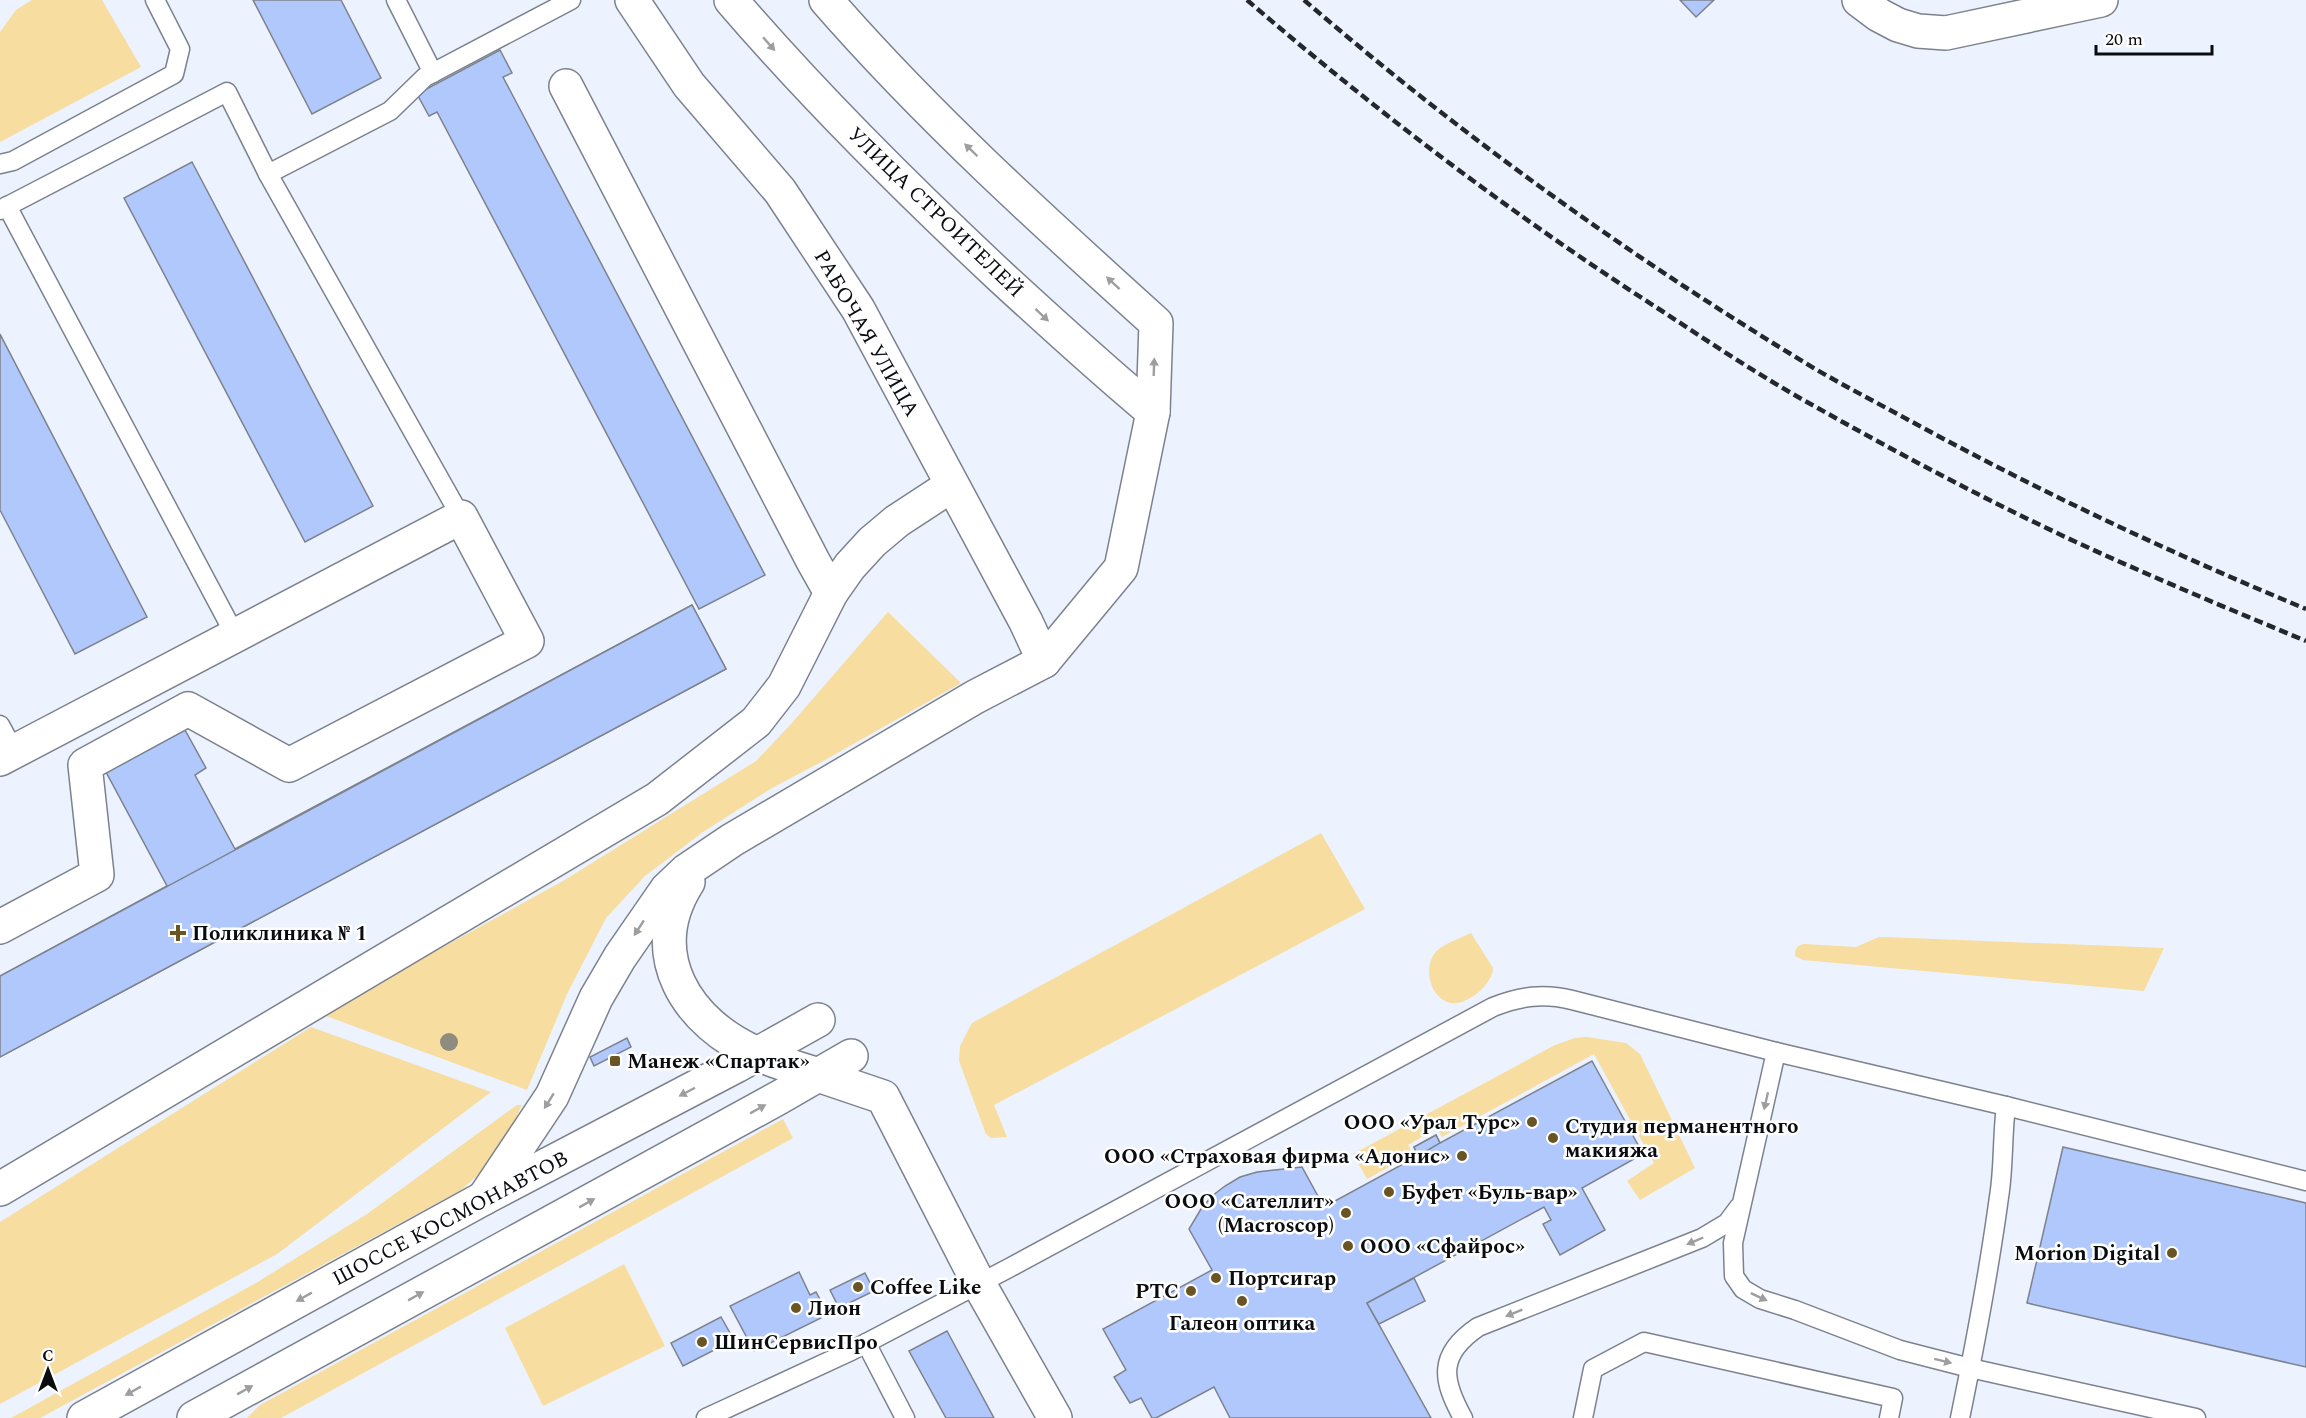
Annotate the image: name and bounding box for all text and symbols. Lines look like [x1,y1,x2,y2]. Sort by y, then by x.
scale bar [2096,18,2212,56]
text: 20 m [2105,26,2143,53]
one-way arrow [763,36,776,52]
street label: УЛИЦА СТРОИТЕЛЕЙ [840,120,1031,306]
one-way arrow [964,143,978,157]
street label: РАБОЧАЯ УЛИЦА [805,244,927,423]
one-way arrow [1106,277,1121,290]
one-way arrow [1035,307,1049,321]
one-way arrow [1150,358,1159,377]
place label: Поликлиника № 1 [192,918,367,950]
one-way arrow [633,920,644,936]
marker: Поликлиника № 1 [169,924,187,942]
place label: Манеж «Спартак» [627,1046,810,1078]
marker: Манеж «Спартак» [608,1054,622,1068]
one-way arrow [679,1087,696,1097]
one-way arrow [1761,1091,1770,1110]
one-way arrow [543,1093,554,1109]
one-way arrow [750,1104,767,1114]
place label: ООО «Урал Турс» [1344,1107,1520,1139]
place label: Студия перманентного макияжа [1565,1111,1799,1167]
marker: ООО «Урал Турс» [1525,1115,1539,1129]
marker: Студия перманентного макияжа [1546,1131,1560,1145]
place label: ООО «Страховая фирма «Адонис» [1104,1141,1450,1173]
street label: ШОССЕ КОСМОНАВТОВ [327,1143,574,1295]
marker: ООО «Страховая фирма «Адонис» [1455,1149,1469,1163]
place label: Буфет «Буль-вар» [1401,1177,1578,1209]
marker: Буфет «Буль-вар» [1382,1185,1396,1199]
place label: ООО «Сателлит» (Macroscop) [1165,1186,1334,1242]
one-way arrow [579,1198,596,1208]
marker: ООО «Сателлит» (Macroscop) [1339,1206,1353,1220]
place label: ООО «Сфайрос» [1360,1231,1525,1263]
one-way arrow [1686,1236,1704,1246]
place label: Morion Digital [2014,1238,2160,1270]
marker: ООО «Сфайрос» [1341,1239,1355,1253]
marker: Morion Digital [2165,1246,2179,1260]
place label: Портсигар [1228,1263,1336,1295]
marker: Портсигар [1209,1271,1223,1285]
place label: Coffee Like [870,1272,981,1304]
place label: РТС [1135,1276,1179,1308]
marker: Coffee Like [851,1280,865,1294]
marker: РТС [1184,1284,1198,1298]
one-way arrow [408,1291,425,1301]
one-way arrow [295,1292,312,1302]
one-way arrow [1750,1292,1768,1302]
place label: Лион [808,1293,861,1325]
marker: Галеон оптика [1235,1294,1249,1308]
marker: Лион [789,1301,803,1315]
place label: Галеон оптика [1169,1308,1315,1340]
one-way arrow [1505,1309,1523,1318]
place label: ШинСервисПро [714,1327,878,1359]
marker: ШинСервисПро [695,1335,709,1349]
north arrow [18,1340,78,1400]
text: С [42,1344,54,1368]
one-way arrow [1934,1357,1952,1366]
one-way arrow [237,1385,254,1395]
one-way arrow [124,1386,141,1396]

